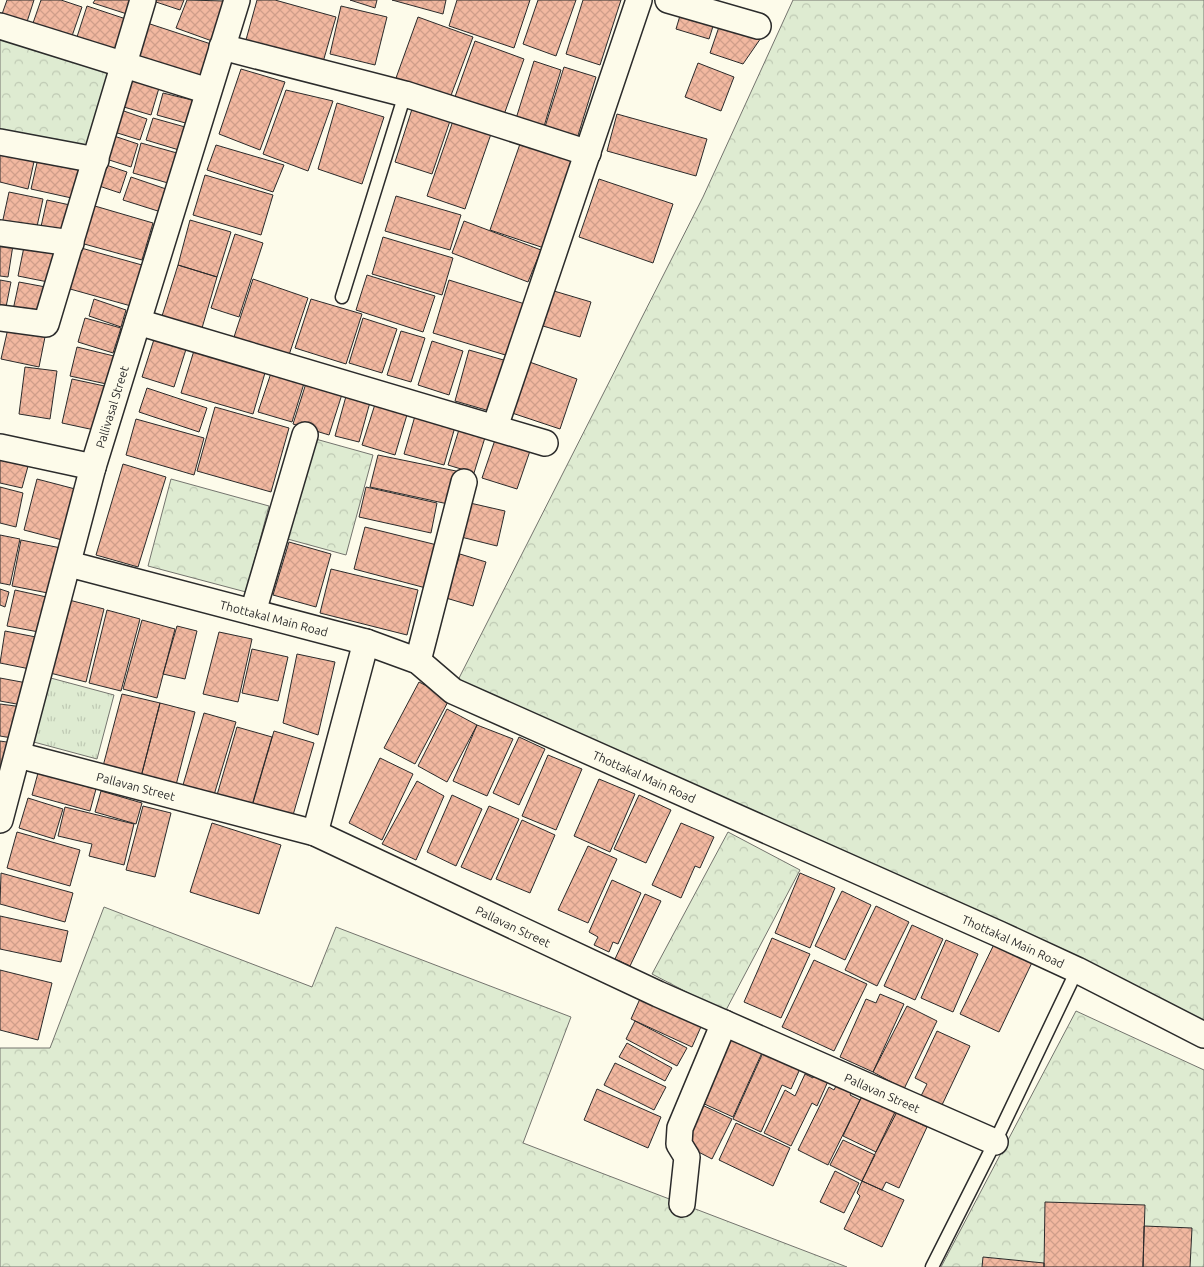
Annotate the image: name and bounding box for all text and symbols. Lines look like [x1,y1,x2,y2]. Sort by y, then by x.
street label: Pallivasal Street [93,364,130,450]
street label: Thottakal Main Road [219,597,329,638]
street label: Thottakal Main Road [591,748,698,805]
street label: Pallavan Street [95,769,177,803]
street label: Pallavan Street [474,903,553,949]
street label: Thottakal Main Road [960,912,1067,970]
street label: Pallavan Street [843,1070,922,1115]

